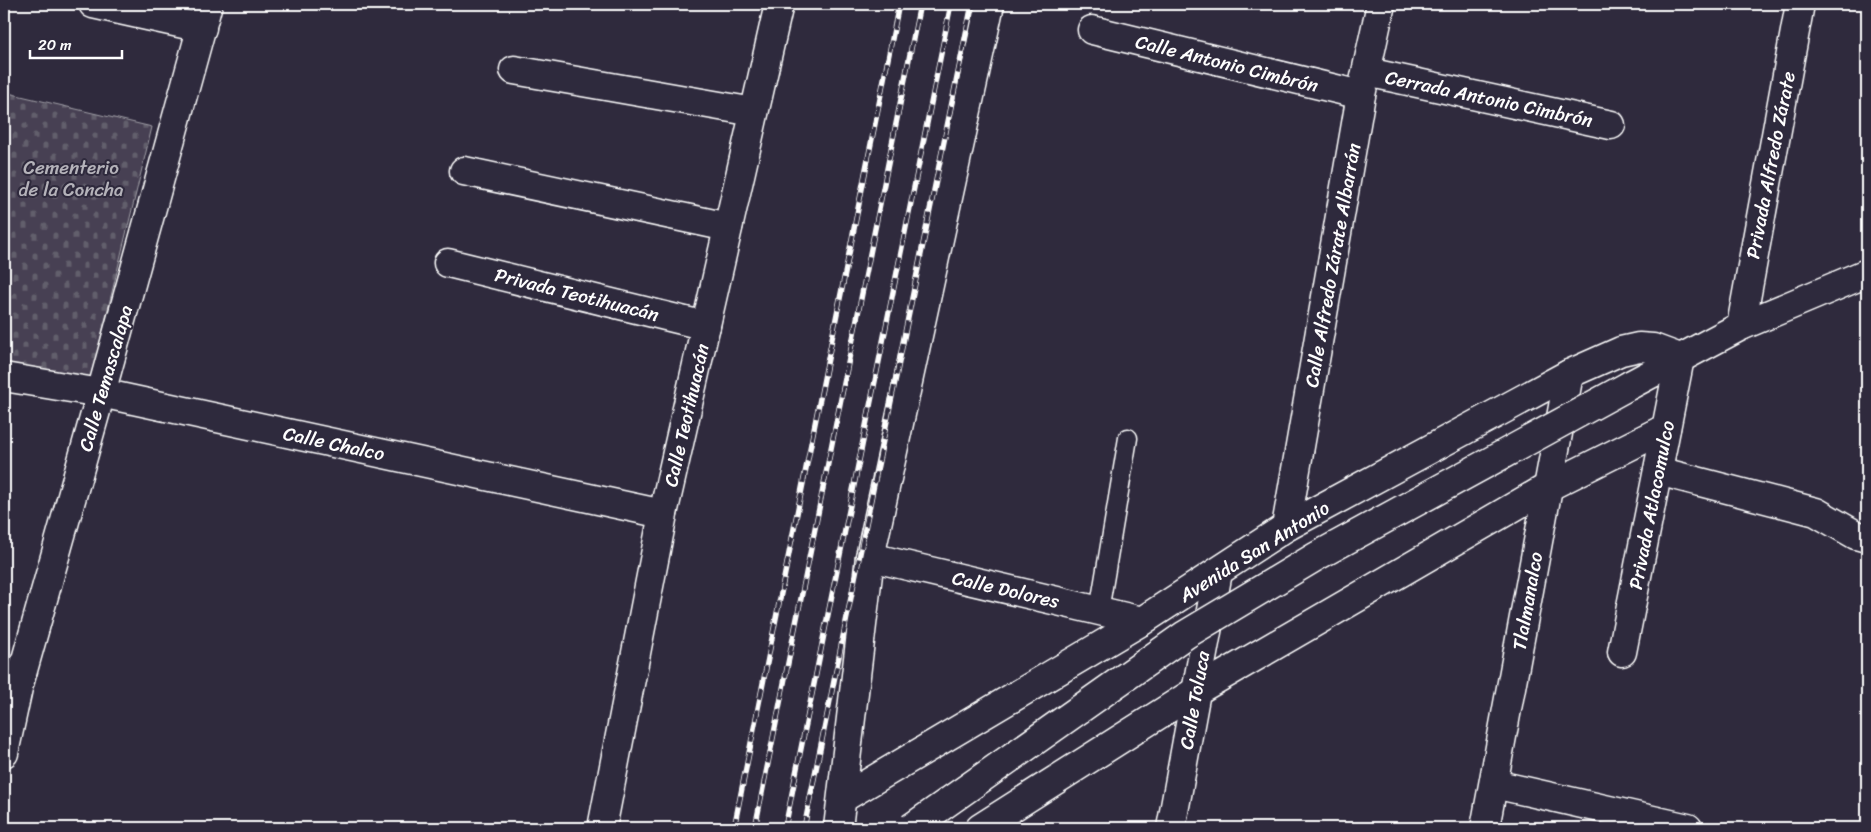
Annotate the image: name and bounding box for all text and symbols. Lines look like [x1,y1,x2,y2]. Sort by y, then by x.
street label: Calle Antonio Cimbrón [1132,25,1322,102]
scale bar [30,28,122,60]
text: 20 m [38,32,72,58]
street label: Cerrada Antonio Cimbrón [1382,60,1596,137]
street label: Privada Alfredo Zárate [1736,68,1805,262]
street label: Calle Alfredo Zárate Albarrán [1295,140,1370,390]
park label: Cementerio de la Concha [18,151,124,206]
street label: Privada Teotihuacán [491,258,662,331]
street label: Calle Temascalapa [69,301,142,455]
street label: Calle Teotihuacán [654,340,719,490]
street label: Calle Chalco [280,417,388,470]
street label: Privada Atlacomulco [1619,417,1684,592]
street label: Avenida San Antonio [1171,491,1337,612]
street label: Tlalmanalco [1503,549,1552,653]
street label: Calle Dolores [949,561,1063,618]
street label: Calle Toluca [1170,648,1219,752]

